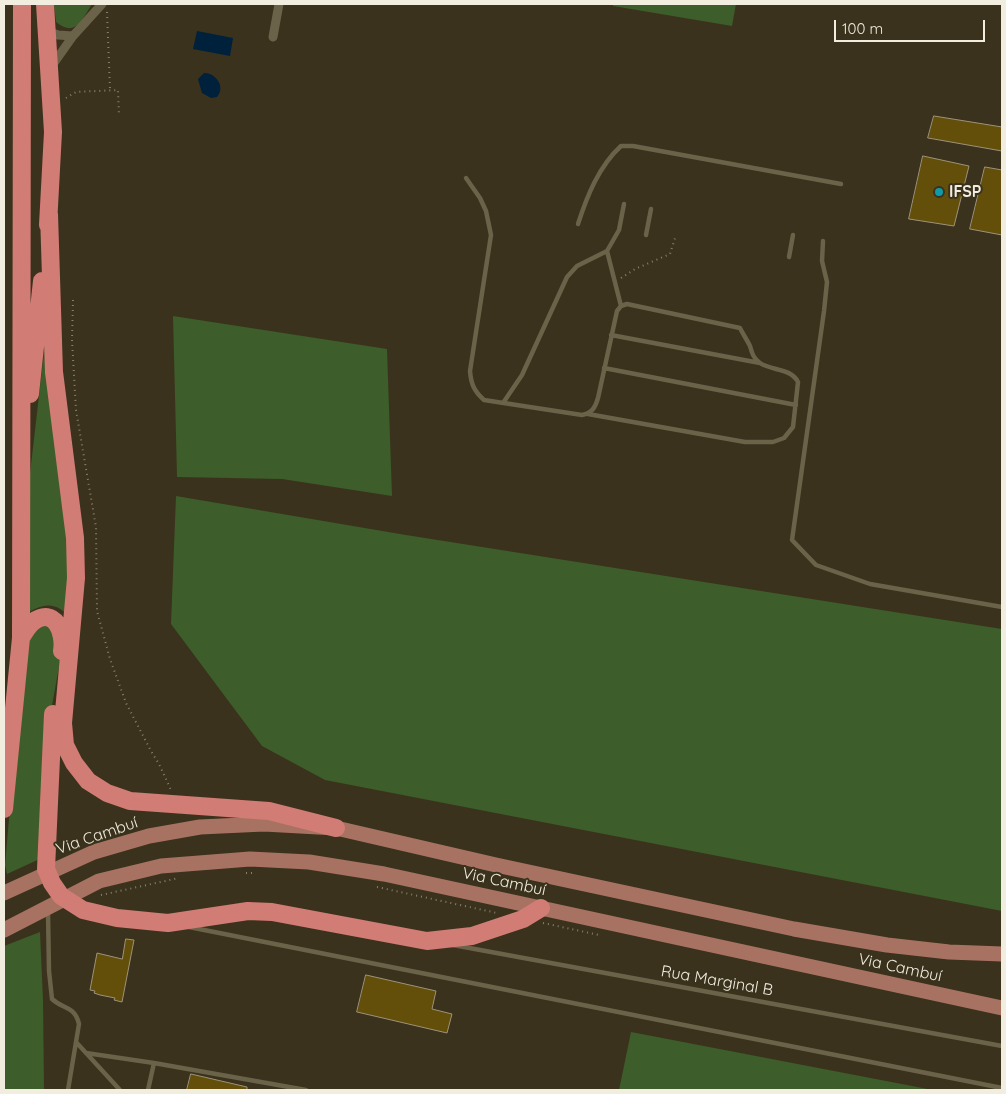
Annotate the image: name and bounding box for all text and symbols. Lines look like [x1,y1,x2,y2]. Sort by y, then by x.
scale bar [836,10,987,42]
text: 100 m [842,19,883,38]
place label: IFSP [949,182,982,202]
marker: IFSP [933,186,945,198]
street label: Via Cambuí [54,813,140,859]
street label: Via Cambuí [460,864,548,900]
street label: Via Cambuí [856,950,944,986]
street label: Rua Marginal B [659,962,775,1000]

